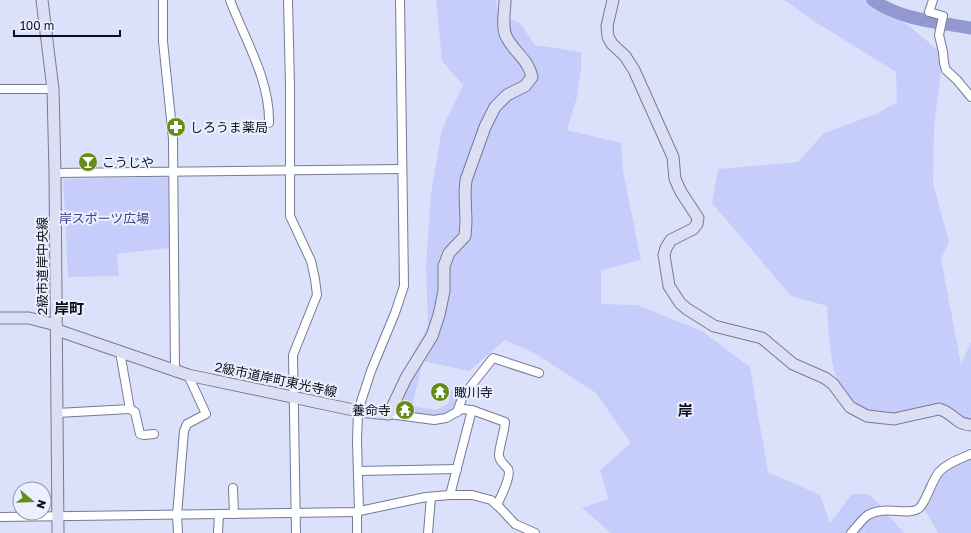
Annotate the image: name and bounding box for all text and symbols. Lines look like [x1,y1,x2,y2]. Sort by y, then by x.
scale bar [14,12,120,38]
text: 100 m [20,18,54,33]
pharmacy icon: しろうま薬局 [165,116,187,138]
place label: しろうま薬局 [190,119,268,135]
bar icon: こうじや [77,151,99,173]
place label: こうじや [102,154,154,170]
park label: 岸スポーツ広場 [59,210,149,226]
street label: 2級市道岸中央線 [34,217,50,315]
district label: 岸町 [54,299,84,317]
street label: 2級市道岸町東光寺線 [213,358,339,400]
temple icon: 瞰川寺 [429,381,451,403]
place label: 瞰川寺 [454,384,493,400]
temple icon: 養命寺 [394,399,416,421]
district label: 岸 [677,401,693,419]
place label: 養命寺 [352,402,391,418]
north arrow [12,481,52,521]
text: N [34,498,49,510]

